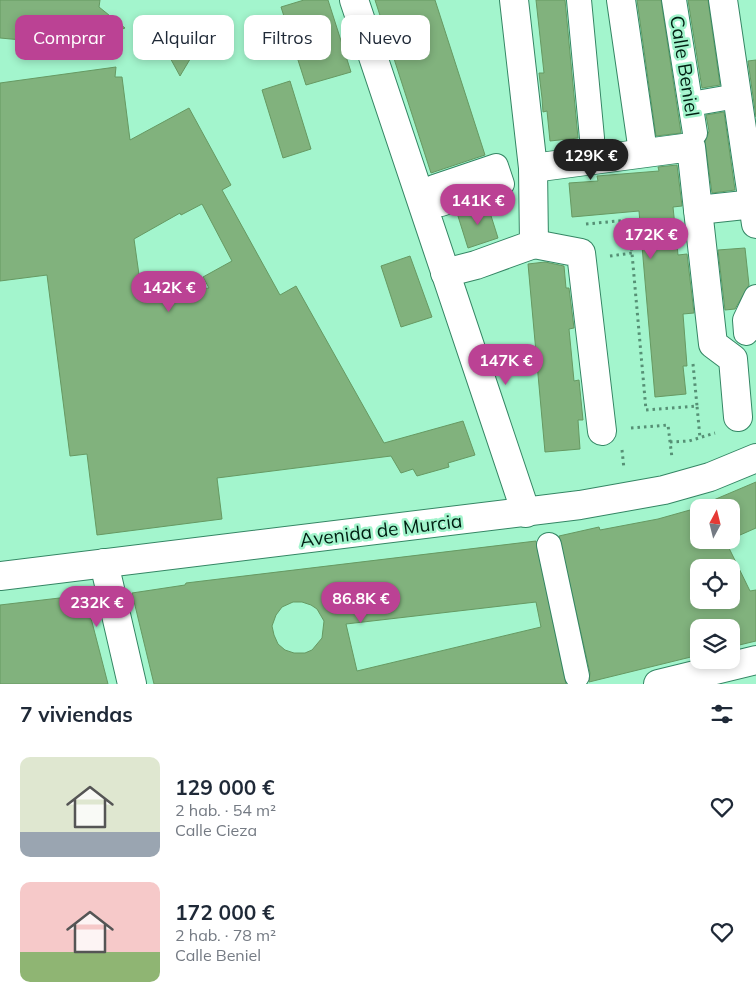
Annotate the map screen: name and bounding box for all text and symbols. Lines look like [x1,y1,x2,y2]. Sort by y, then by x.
street label: Calle Beniel [665,14,705,118]
chip: Comprar [15,15,123,60]
chip: Alquilar [133,15,234,60]
chip: Filtros [244,15,331,60]
chip: Nuevo [341,15,430,60]
pin: 129K € [550,138,632,181]
text: 129K € [564,145,618,165]
pin: 141K € [437,184,519,226]
text: 141K € [451,190,505,210]
pin: 172K € [610,218,692,260]
text: 172K € [624,224,678,244]
pin: 142K € [128,270,210,313]
text: 142K € [142,277,196,297]
pin: 147K € [465,344,547,386]
text: 147K € [479,350,533,370]
north arrow [690,499,740,549]
map controls [690,499,740,669]
street label: Avenida de Murcia [299,508,463,552]
button: locate [690,559,740,609]
pin: 86.8K € [315,582,407,624]
pin: 232K € [56,586,138,628]
text: 86.8K € [332,588,390,608]
text: 232K € [70,592,124,612]
button: layers [690,619,740,669]
icon: filters [708,700,736,728]
text: 7 viviendas [20,701,133,727]
text: 129 000 € [175,774,275,800]
icon: home [60,777,120,837]
icon: heart [708,793,736,821]
text: 2 hab. · 54 m² [175,800,276,820]
text: Calle Cieza [175,820,257,840]
text: 172 000 € [175,899,275,925]
icon: home [60,902,120,962]
icon: heart [708,918,736,946]
text: 2 hab. · 78 m² [175,925,276,945]
text: Calle Beniel [175,945,261,965]

